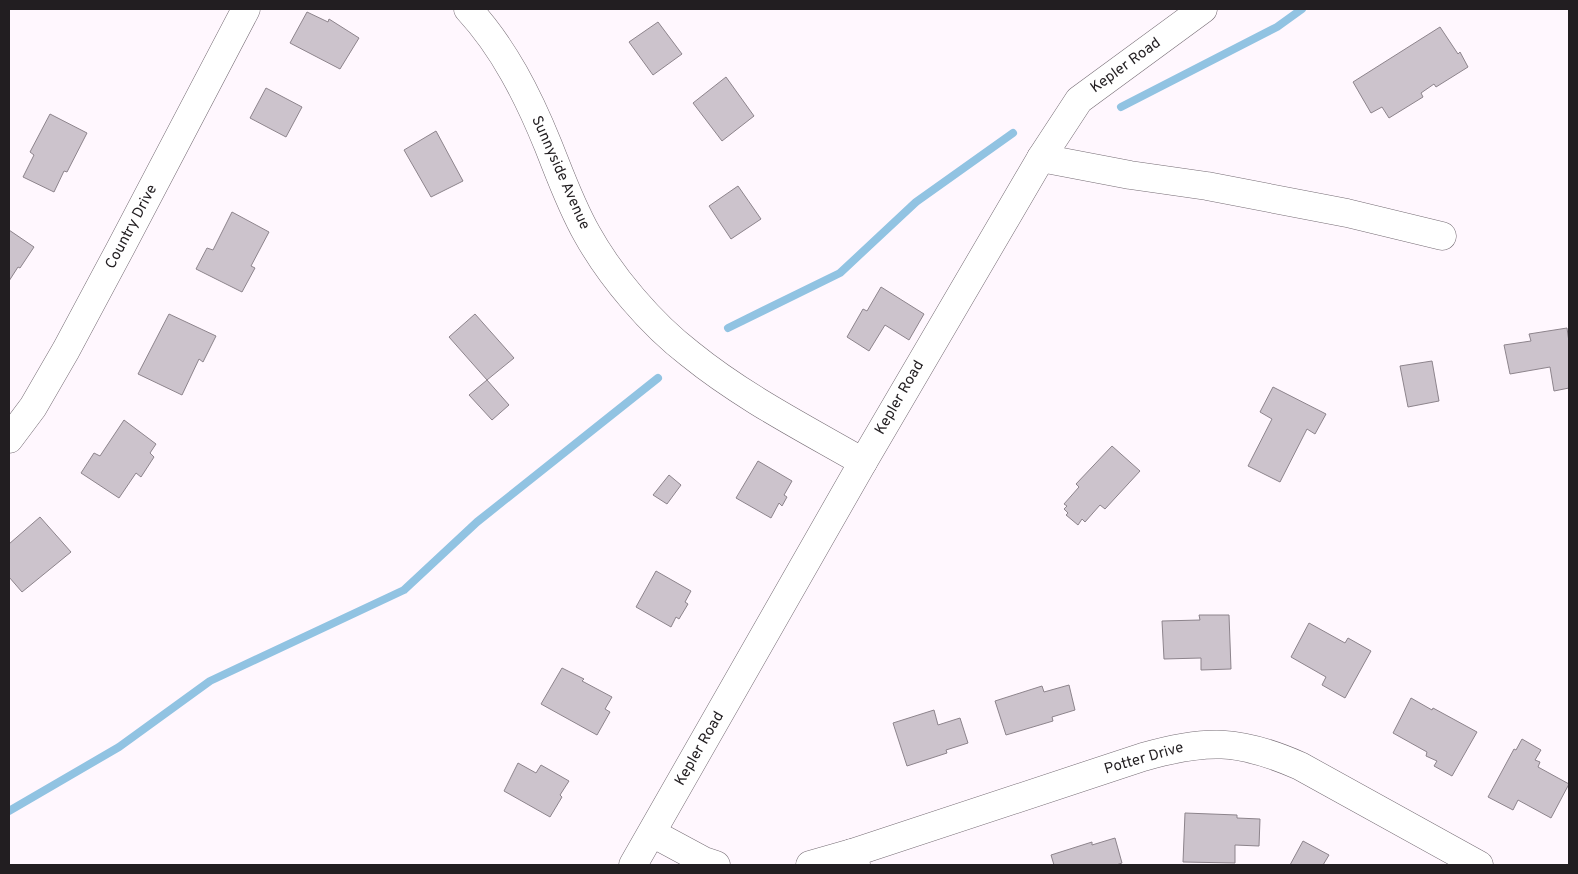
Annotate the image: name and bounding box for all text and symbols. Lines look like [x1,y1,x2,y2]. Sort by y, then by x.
street label: Kepler Road [1087,34,1165,98]
street label: Sunnyside Avenue [526,113,594,233]
street label: Country Drive [102,181,162,273]
street label: Kepler Road [871,358,929,438]
street label: Kepler Road [671,709,729,789]
street label: Potter Drive [1102,739,1186,779]

